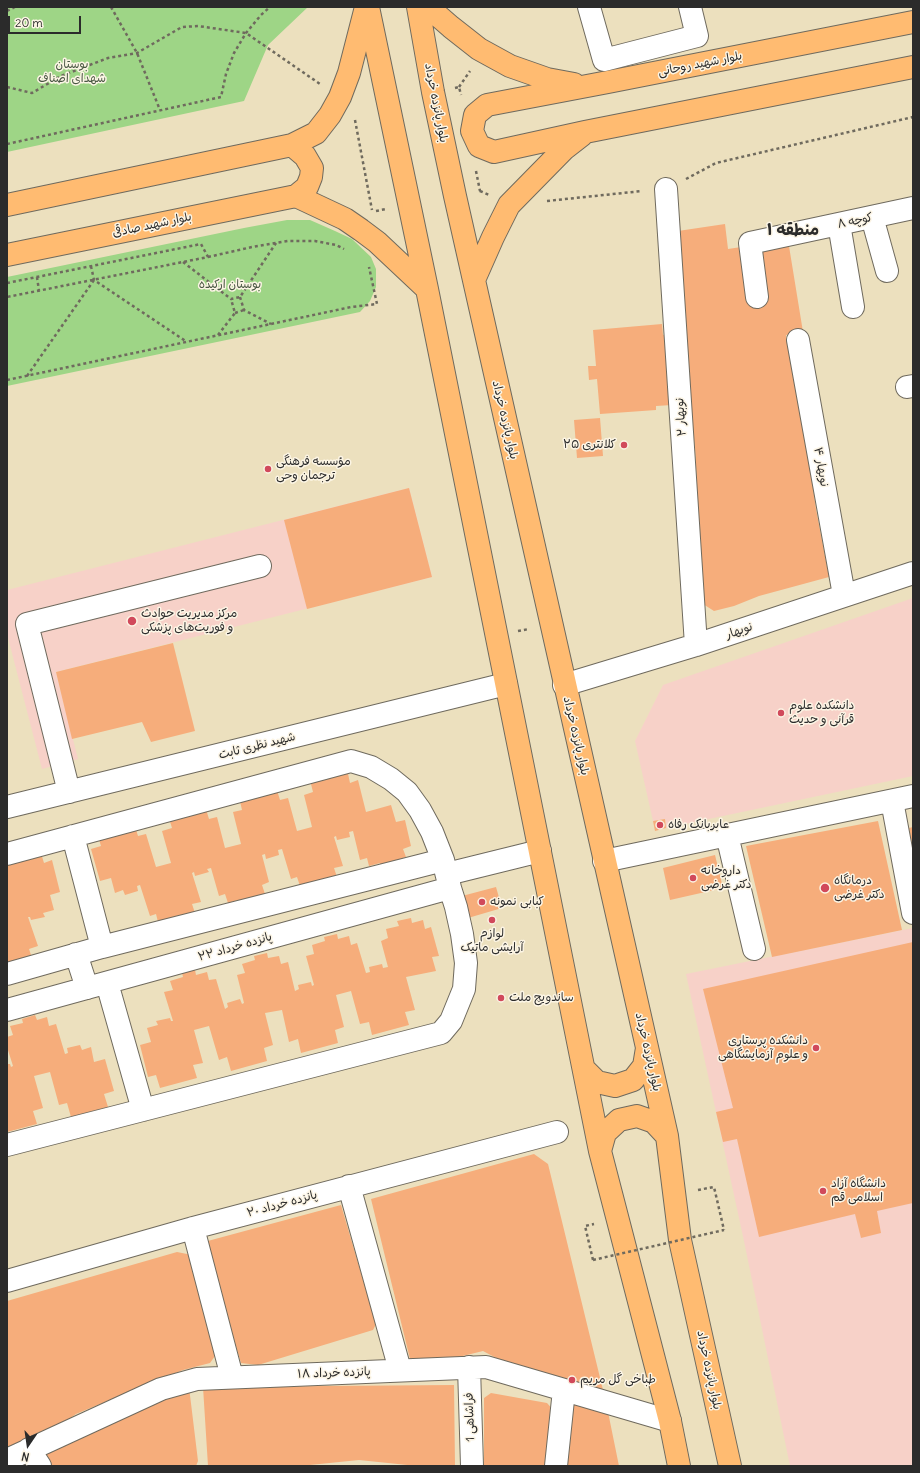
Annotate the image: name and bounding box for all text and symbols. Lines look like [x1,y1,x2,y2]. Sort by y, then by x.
scale bar [10,8,83,34]
text: 20 m [15,15,43,30]
street label: بلوار شهید روحانی [657,49,743,79]
park label: بوستان شهدای اصناف [38,58,106,86]
street label: بلوار پانزده خرداد [421,62,451,144]
street label: بلوار شهید صادقی [111,210,193,240]
street label: کوچه ۸ [836,210,874,232]
district label: منطقه ۱ [767,220,819,240]
park label: بوستان ارکیده [199,278,261,292]
street label: بلوار پانزده خرداد [489,379,521,461]
street label: نوبهار ۲ [672,397,690,437]
place label: کلانتری ۲۵ [563,438,616,452]
marker: کلانتری ۲۵ [619,440,629,450]
street label: نوبهار ۴ [810,446,832,488]
place label: مؤسسه فرهنگی ترجمان وحی [276,455,351,483]
marker: مؤسسه فرهنگی ترجمان وحی [263,464,273,474]
place label: مرکز مدیریت حوادث و فوریت‌های پزشکی [141,607,237,635]
marker: مرکز مدیریت حوادث و فوریت‌های پزشکی [126,615,138,627]
street label: نوبهار [723,620,755,642]
street label: بلوار پانزده خرداد [560,695,592,777]
place label: دانشکده علوم قرآنی و حدیث [789,699,854,727]
marker: دانشکده علوم قرآنی و حدیث [776,708,786,718]
street label: شهید نظری ثابت [217,730,297,762]
place label: عابربانک رفاه [668,818,729,832]
marker: عابربانک رفاه [655,820,665,830]
place label: داروخانه دکتر غرضی [701,864,751,892]
marker: داروخانه دکتر غرضی [688,873,698,883]
place label: درمانگاه دکتر غرضی [834,874,884,902]
marker: درمانگاه دکتر غرضی [819,882,831,894]
place label: کبابی نمونه [490,895,544,909]
marker: کبابی نمونه [477,897,487,907]
marker: لوازم آرایشی ماتیک [487,915,497,925]
place label: لوازم آرایشی ماتیک [460,927,524,955]
street label: پانزده خرداد ۲۲ [196,930,274,964]
place label: ساندویچ ملت [509,991,574,1005]
marker: ساندویچ ملت [496,993,506,1003]
street label: بلوار پانزده خرداد [632,1011,664,1093]
place label: دانشکده پرستاری و علوم آزمایشگاهی [718,1034,808,1062]
marker: دانشکده پرستاری و علوم آزمایشگاهی [811,1043,821,1053]
place label: دانشگاه آزاد اسلامی قم [831,1177,886,1205]
marker: دانشگاه آزاد اسلامی قم [818,1186,828,1196]
street label: پانزده خرداد ۲۰ [245,1188,319,1220]
street label: بلوار پانزده خرداد [694,1329,724,1411]
street label: پانزده خرداد ۱۸ [297,1365,371,1381]
place label: طباخی گل مریم [580,1373,656,1387]
marker: طباخی گل مریم [567,1375,577,1385]
street label: فراشاهی 1 [462,1392,478,1442]
north arrow [8,1425,48,1465]
text: N [20,1449,31,1464]

